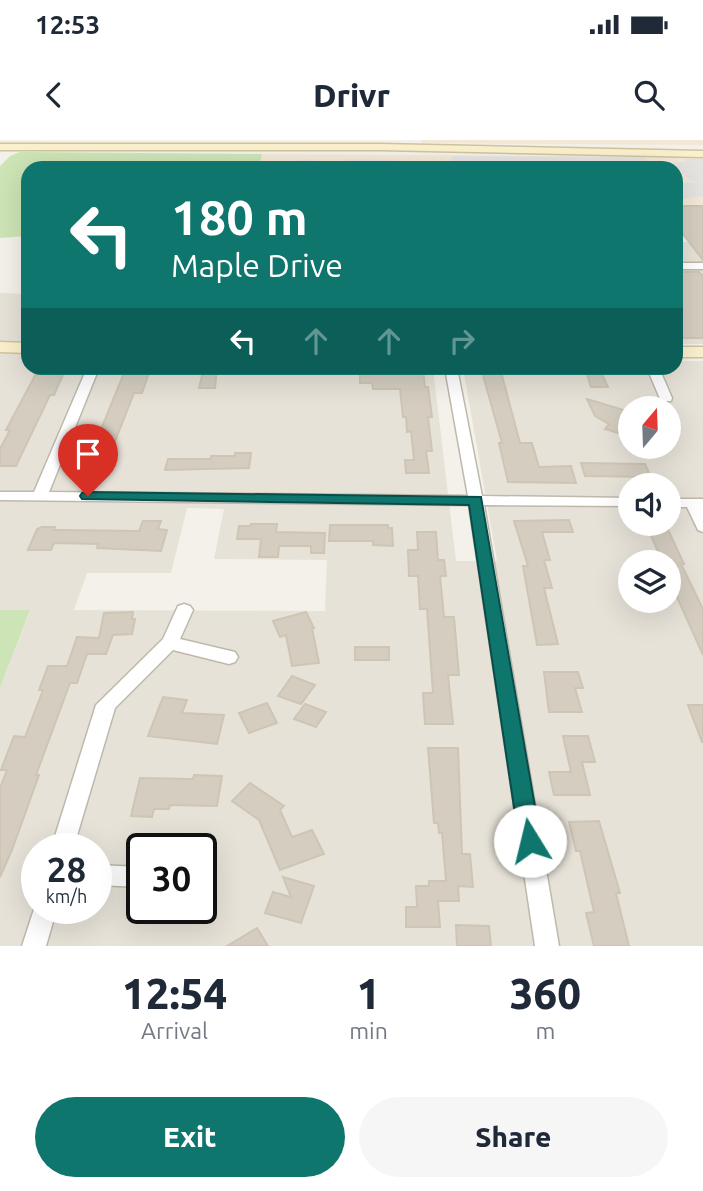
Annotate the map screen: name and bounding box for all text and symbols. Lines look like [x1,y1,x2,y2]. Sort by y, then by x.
text: 12:53 [35,10,100,39]
icon: back [35,76,73,114]
icon: search [630,76,668,114]
text: Drivr [313,77,390,113]
icon: left [56,189,147,280]
text: 180 m [171,189,308,244]
text: Maple Drive [171,247,343,283]
icon: left [224,322,262,360]
icon: ahead [297,322,335,360]
icon: ahead [370,322,408,360]
icon: right [443,322,481,360]
north arrow [618,396,681,458]
map controls [618,396,681,613]
pin [58,424,118,496]
icon: arrive [69,435,107,473]
button: sound [618,473,681,536]
button: layers [618,550,681,613]
position arrow [493,804,567,878]
speed limit sign: 30 [126,833,217,924]
text: 28 [47,849,86,889]
text: km/h [46,886,87,906]
text: 12:54 [122,970,227,1017]
text: 1 [357,970,380,1017]
text: 360 [510,970,581,1017]
text: Arrival [141,1018,208,1043]
text: min [349,1018,388,1043]
text: m [535,1018,555,1043]
button: Exit [35,1097,345,1177]
button: Share [359,1097,668,1177]

